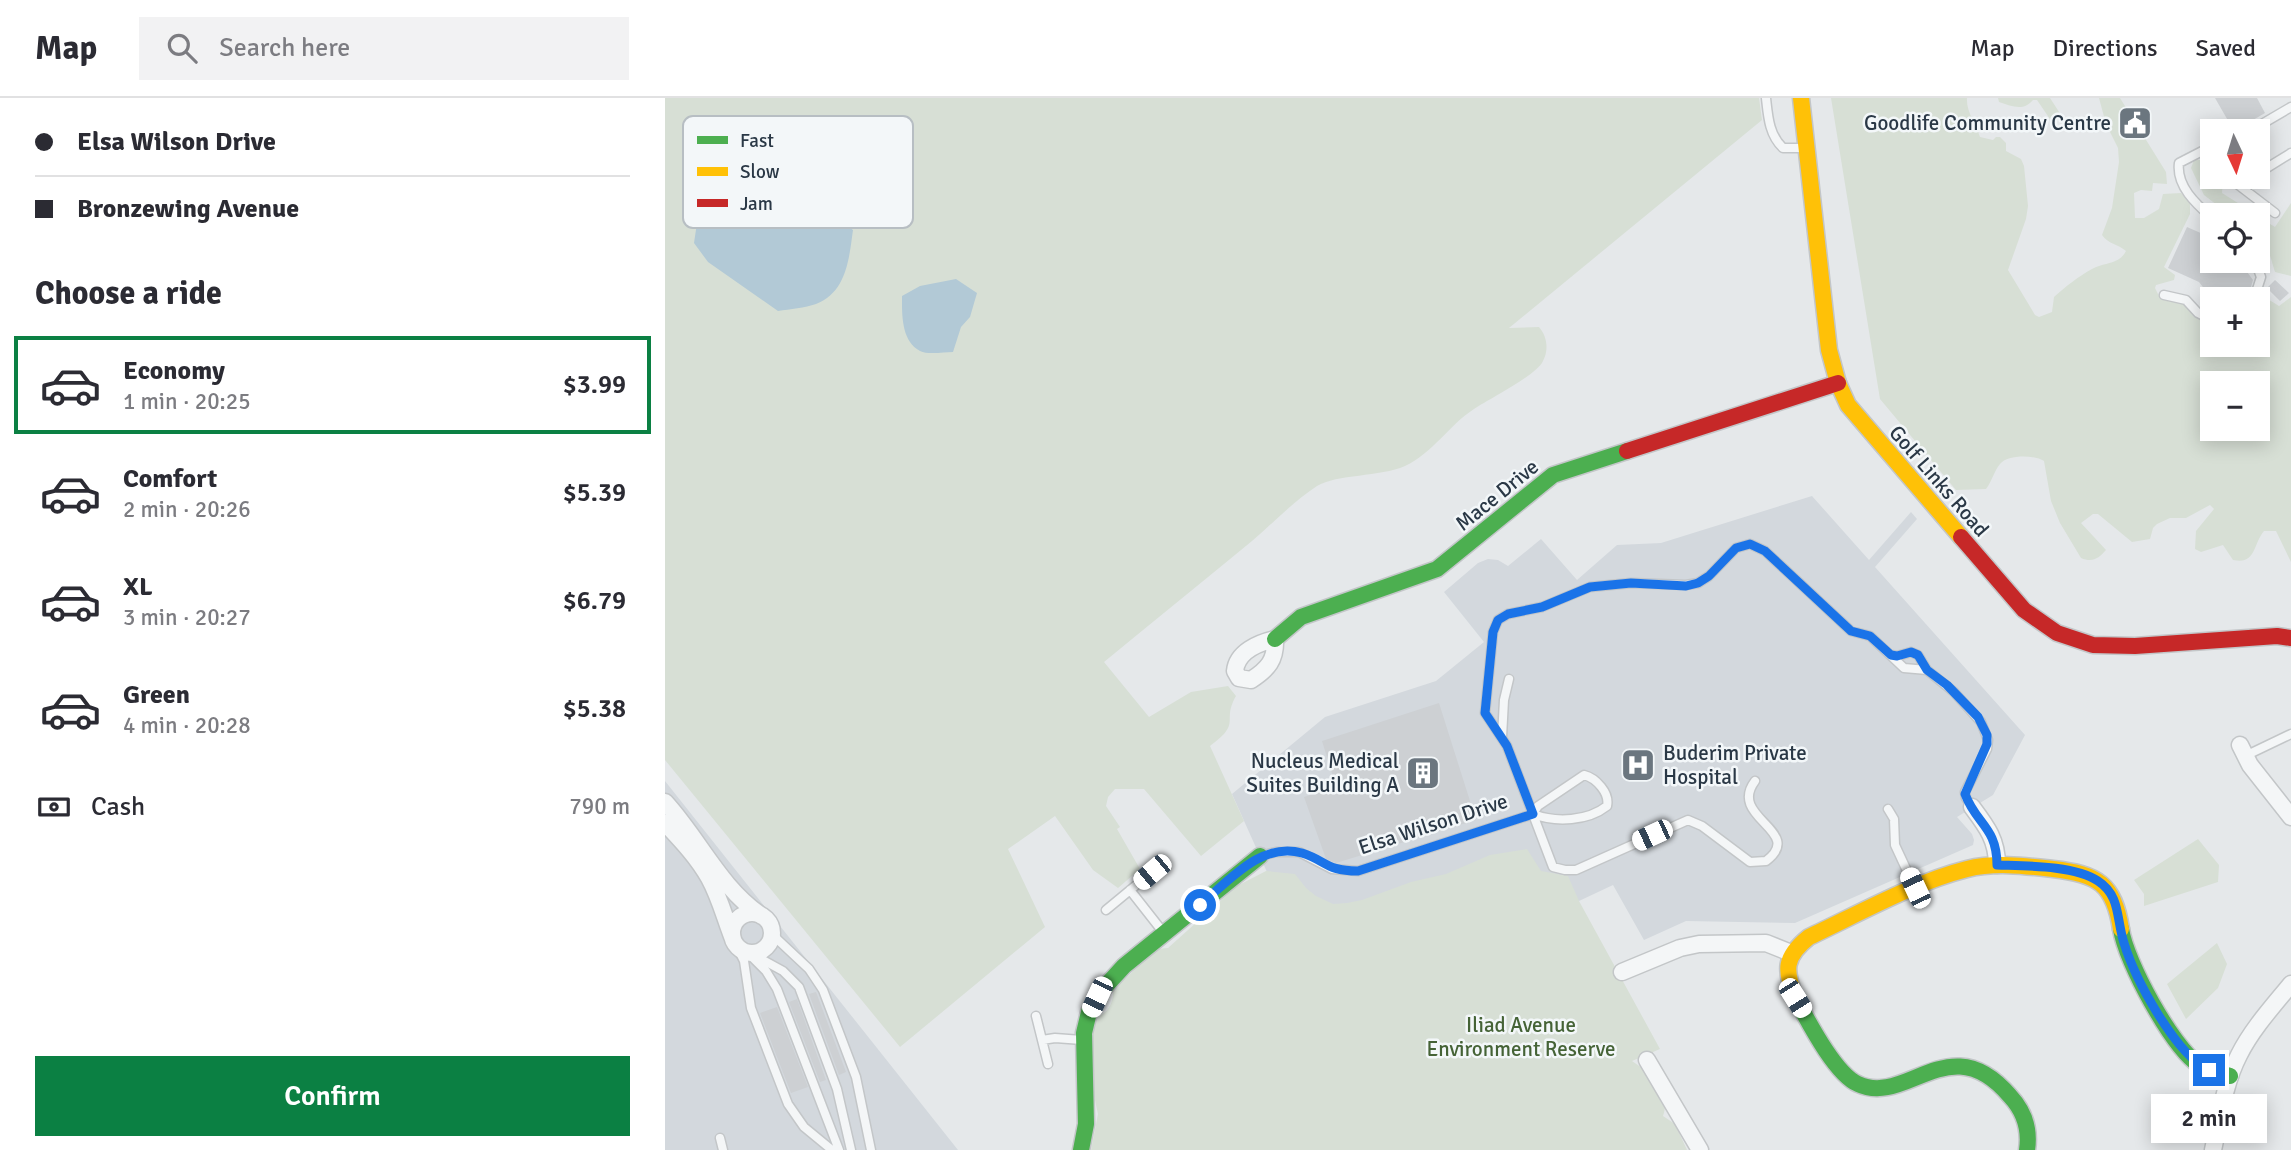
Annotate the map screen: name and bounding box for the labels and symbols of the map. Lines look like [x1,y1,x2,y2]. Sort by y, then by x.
public building icon: Goodlife Community Centre [2116,104,2154,142]
place label: Goodlife Community Centre [1864,110,2111,136]
legend [683,116,913,228]
north arrow [2200,119,2270,189]
text: Fast [740,129,774,153]
text: Slow [740,160,780,184]
text: Jam [740,192,773,216]
street label: Golf Links Road [1884,420,1994,542]
street label: Mace Drive [1450,454,1544,536]
place label: Buderim Private Hospital [1663,740,1807,790]
hospital icon: Buderim Private Hospital [1619,746,1657,784]
place label: Nucleus Medical Suites Building A [1246,748,1399,798]
building icon: Nucleus Medical Suites Building A [1404,754,1442,792]
street label: Elsa Wilson Drive [1355,788,1511,860]
car [1629,817,1676,853]
car [1130,850,1175,894]
car [1897,865,1934,911]
route start [1184,889,1216,921]
car [1079,974,1116,1020]
car [1775,975,1816,1021]
park label: Iliad Avenue Environment Reserve [1426,1012,1616,1062]
route end [2193,1054,2225,1086]
callout: 2 min [2151,1094,2267,1144]

